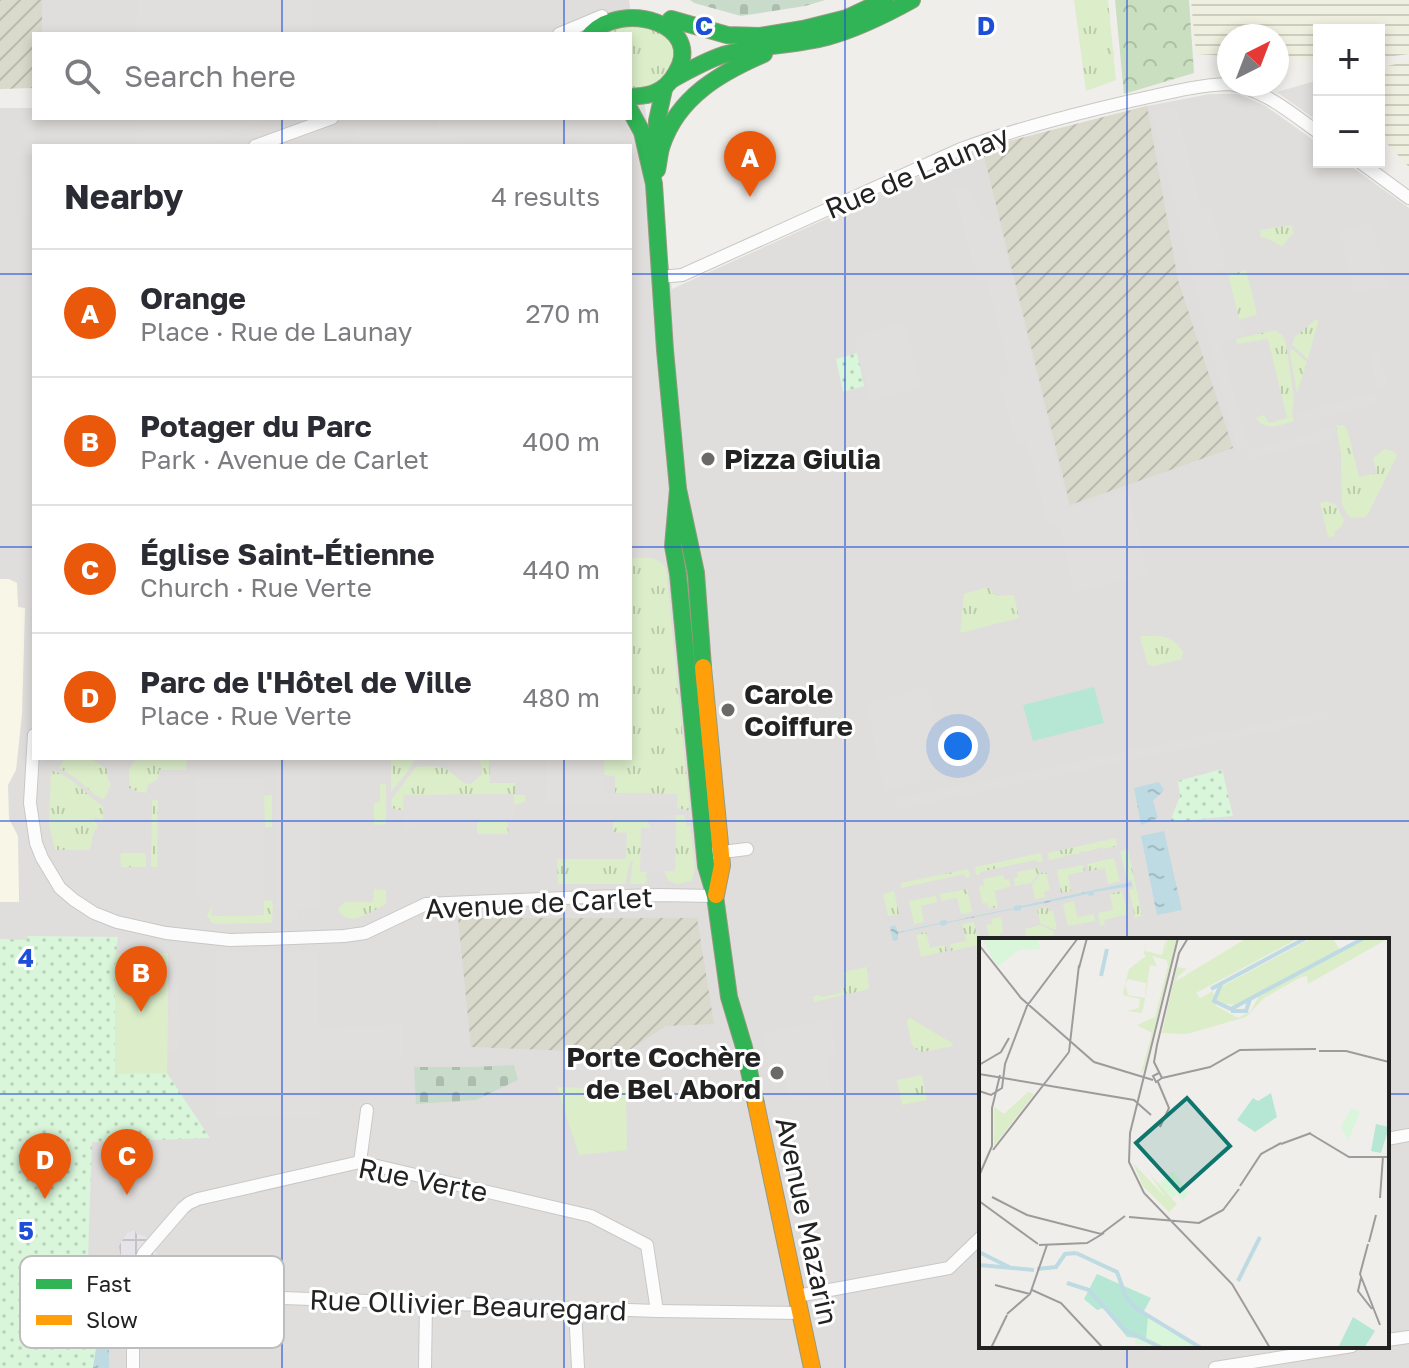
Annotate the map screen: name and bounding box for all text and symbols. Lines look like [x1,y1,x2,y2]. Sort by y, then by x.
text: C [695,10,713,41]
text: D [977,10,995,41]
north arrow [1217,24,1289,96]
map controls [1313,24,1385,168]
button: + [1313,24,1385,96]
search box [32,32,632,120]
icon: search [60,54,104,98]
text: Search here [124,58,296,94]
button: − [1313,96,1385,168]
street label: Rue de Launay [820,118,1014,225]
pin: A [724,131,776,197]
text: Nearby [64,176,184,216]
text: 4 results [491,181,600,212]
text: Orange [140,280,246,316]
text: A [81,298,99,329]
text: 270 m [526,298,600,329]
text: Place · Rue de Launay [140,316,412,347]
text: Potager du Parc [140,408,372,444]
text: B [81,426,99,457]
text: 400 m [522,426,600,457]
place label: Pizza Giulia [724,442,881,475]
text: Park · Avenue de Carlet [140,444,429,475]
marker: Pizza Giulia [699,450,717,468]
text: Église Saint-Étienne [140,536,435,572]
text: C [81,554,99,585]
text: 440 m [523,554,600,585]
text: Church · Rue Verte [140,572,372,603]
text: Parc de l'Hôtel de Ville [140,664,472,700]
place label: Carole Coiffure [744,677,853,742]
text: D [81,682,99,713]
text: 480 m [523,682,600,713]
text: Place · Rue Verte [140,700,352,731]
marker: Carole Coiffure [719,701,737,719]
your location [938,726,978,766]
street label: Avenue de Carlet [424,880,654,925]
inset map [979,938,1389,1348]
text: 4 [18,942,34,973]
pin: B [115,946,167,1012]
place label: Porte Cochère de Bel Abord [566,1040,761,1105]
marker: Porte Cochère de Bel Abord [768,1064,786,1082]
street label: Avenue Mazarin [769,1114,846,1328]
pin: C [101,1129,153,1195]
pin: D [19,1133,71,1199]
street label: Rue Verte [356,1151,490,1208]
text: 5 [18,1215,34,1246]
legend [20,1256,284,1348]
text: Fast [86,1270,132,1297]
street label: Rue Ollivier Beauregard [309,1282,627,1327]
text: Slow [86,1306,138,1333]

